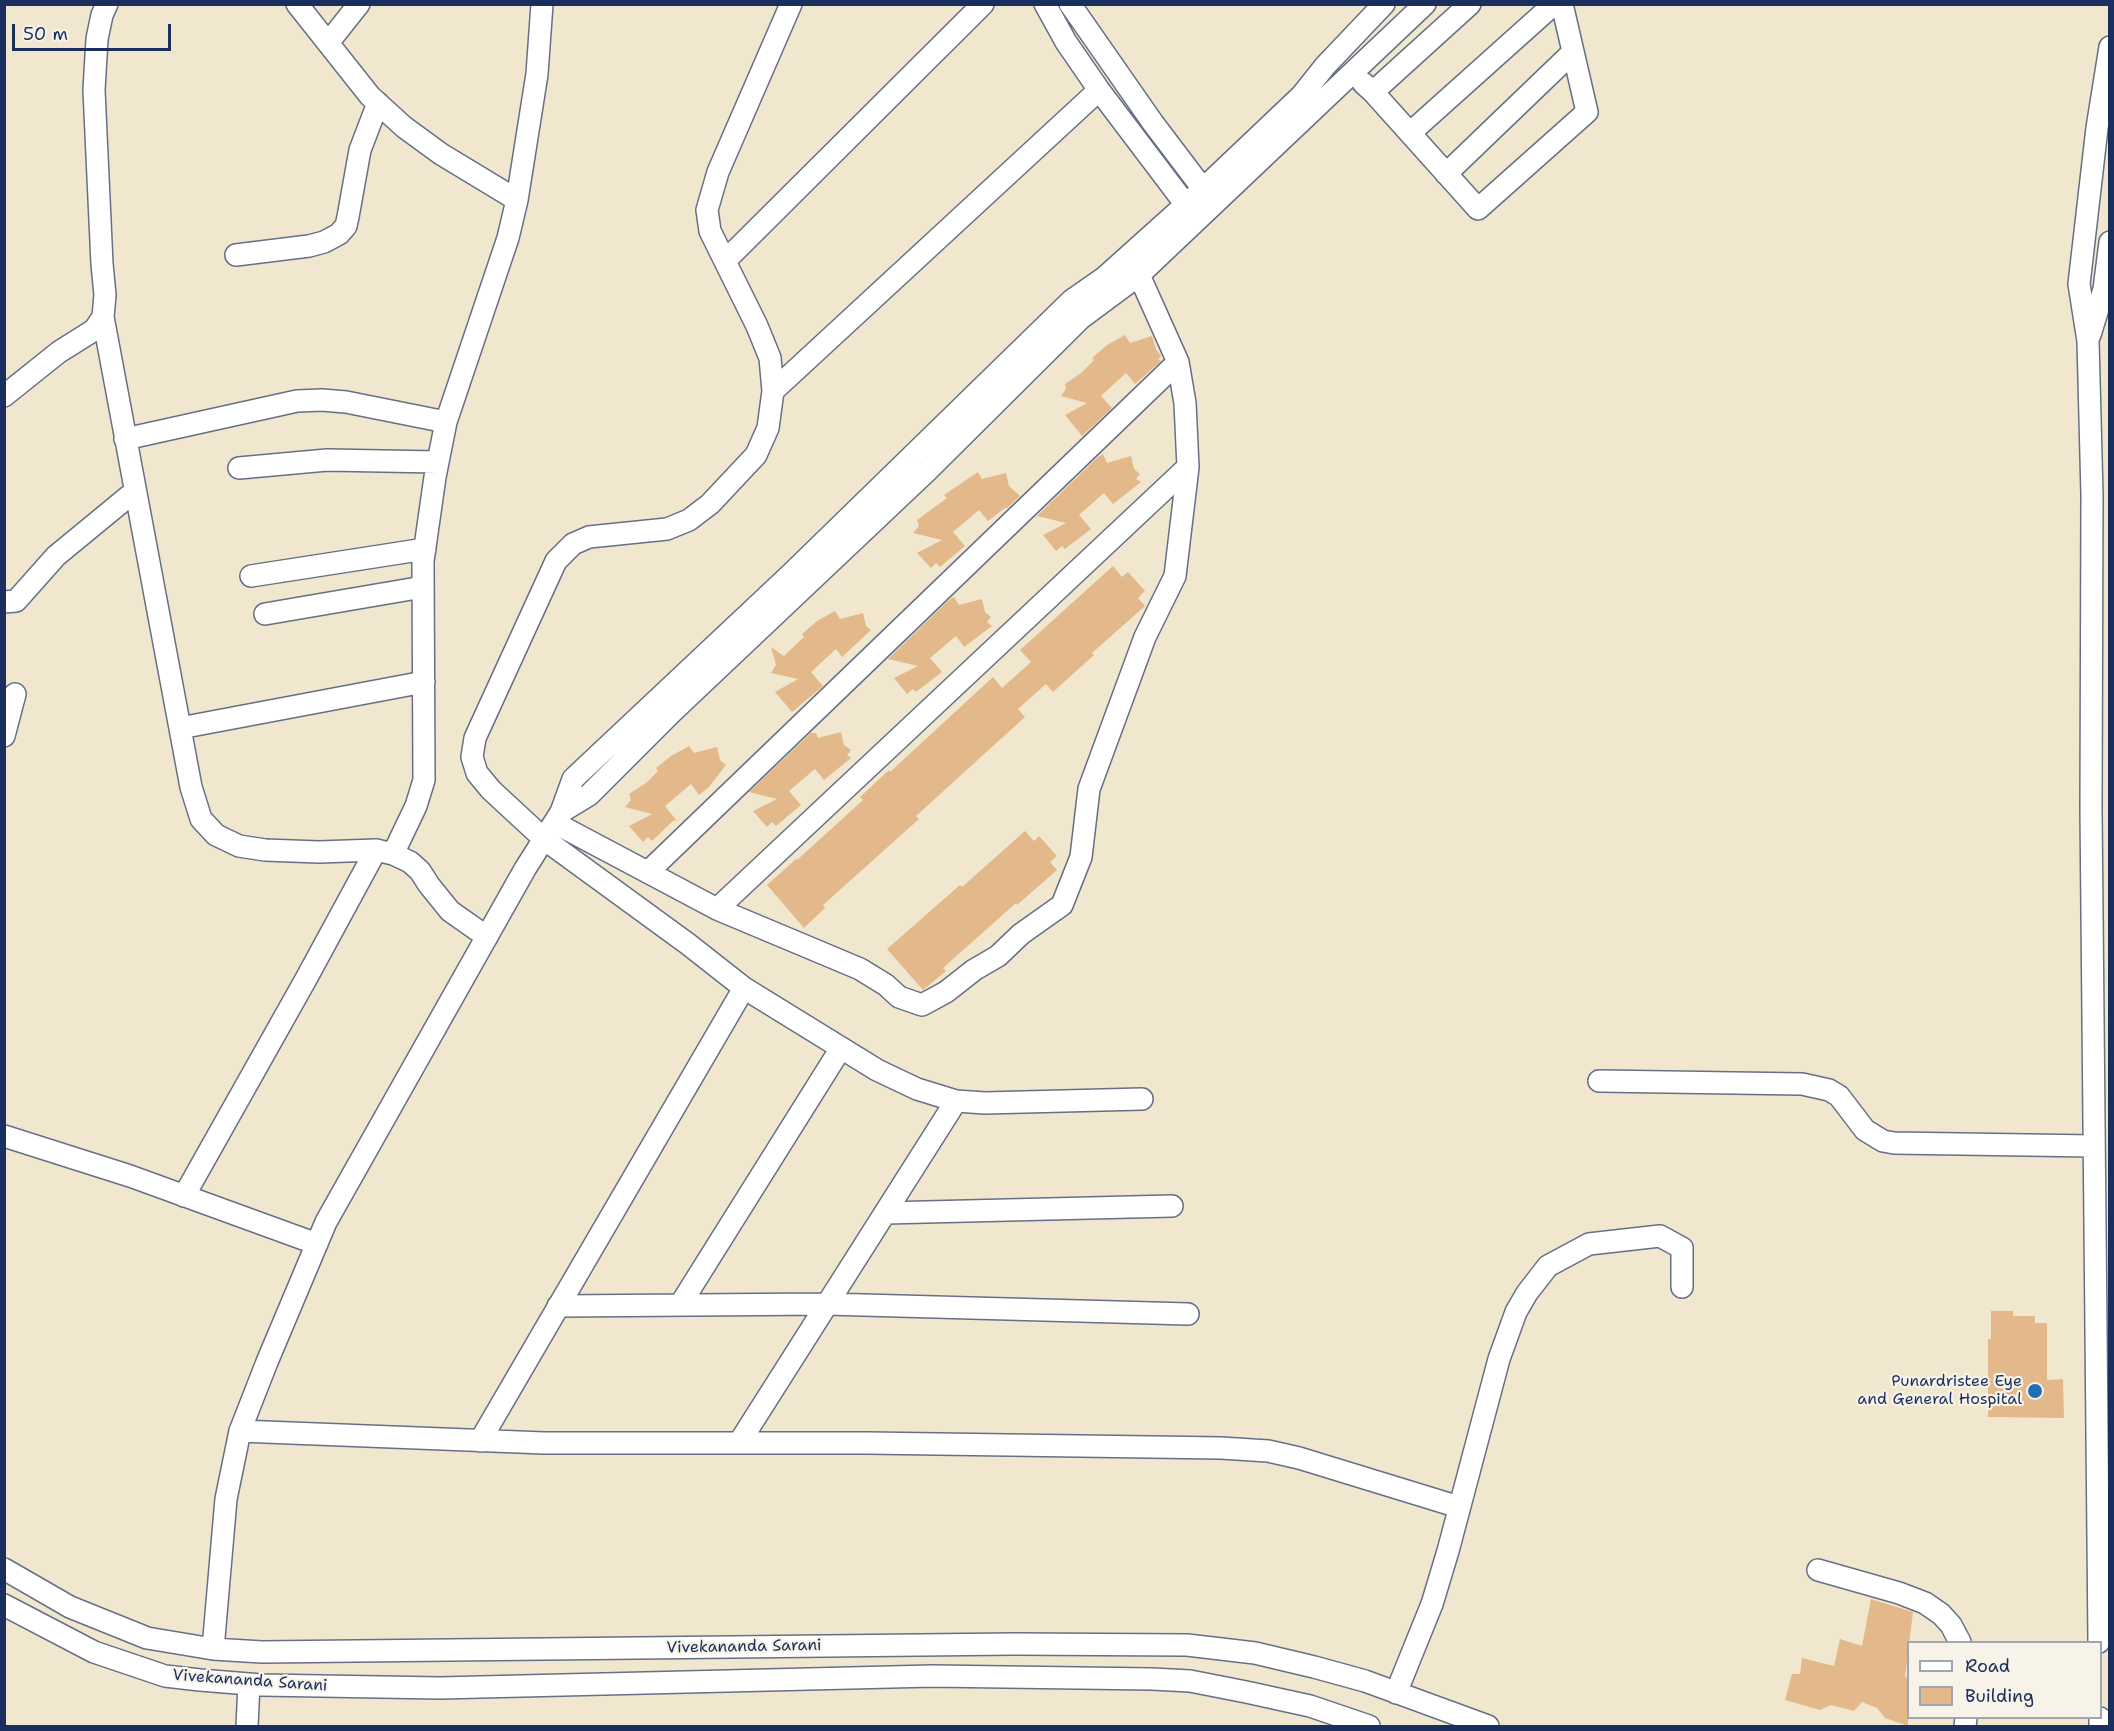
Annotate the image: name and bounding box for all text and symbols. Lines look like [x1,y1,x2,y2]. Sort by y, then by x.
scale bar [15,12,174,50]
text: 50 m [23,22,68,46]
place label: Punardristee Eye and General Hospital [1857,1372,2022,1410]
marker: Punardristee Eye and General Hospital [2026,1382,2044,1400]
street label: Vivekananda Sarani [666,1636,822,1658]
legend [1907,1641,2102,1719]
text: Road [1965,1654,2010,1678]
street label: Vivekananda Sarani [172,1666,328,1696]
text: Building [1965,1684,2034,1708]

